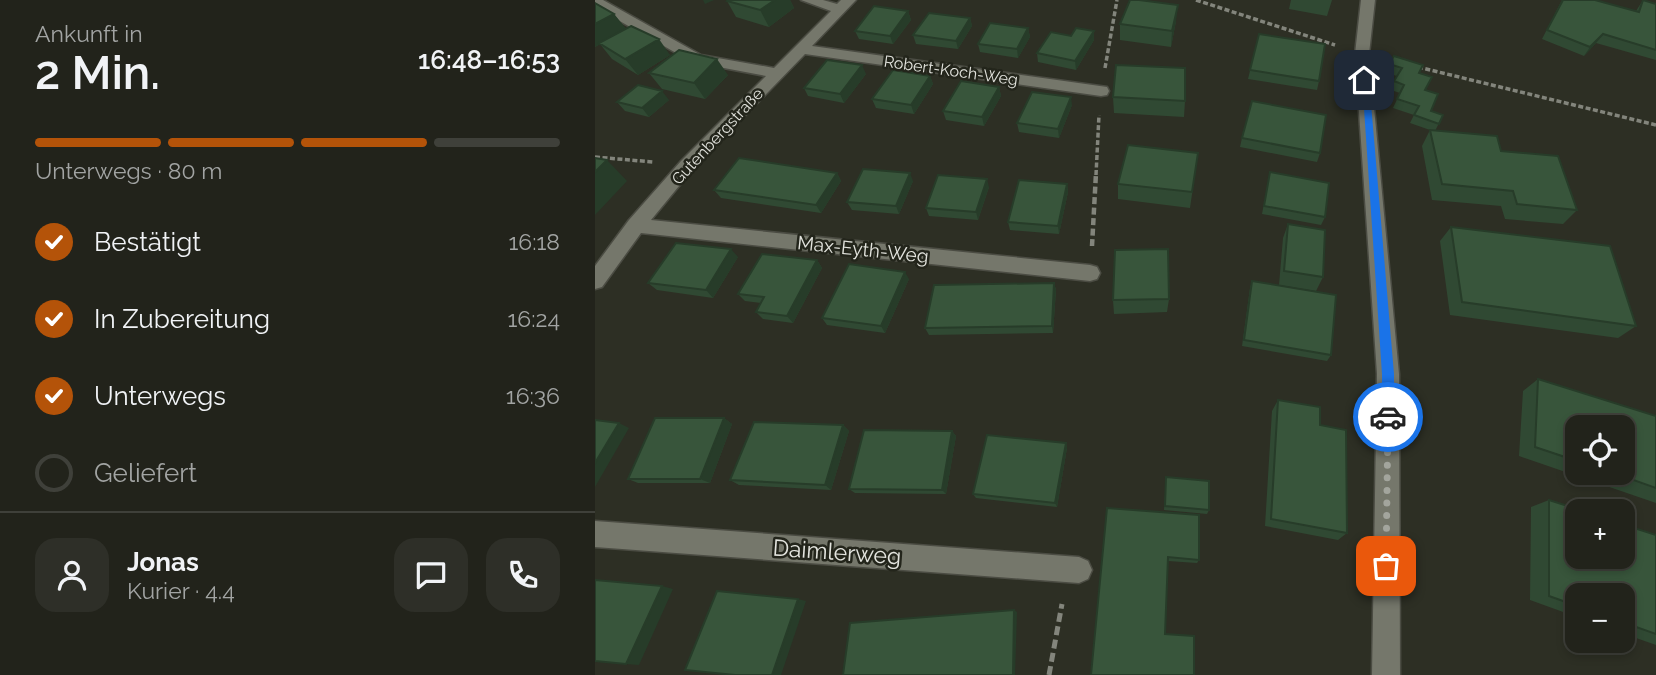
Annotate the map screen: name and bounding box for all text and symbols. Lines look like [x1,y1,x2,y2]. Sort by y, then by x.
text: Ankunft in [35,20,143,47]
text: 16:48–16:53 [418,45,560,75]
text: 2 Min. [35,46,160,100]
pin [1334,50,1394,110]
street label: Robert-Koch-Weg [883,52,1019,89]
icon: home [1345,61,1383,99]
street label: Gutenbergstraße [668,84,767,189]
text: Unterwegs · 80 m [35,157,223,184]
icon: check [35,223,73,261]
text: Bestätigt [94,227,201,257]
text: 16:18 [508,228,560,255]
street label: Max-Eyth-Weg [796,231,930,267]
icon: check [35,300,73,338]
text: In Zubereitung [94,304,270,334]
text: 16:24 [507,305,560,332]
icon: check [35,377,73,415]
text: Unterwegs [94,381,226,411]
text: 16:36 [506,382,560,409]
courier [1353,382,1423,452]
icon: car [1369,398,1407,436]
map controls [1565,415,1635,653]
button: locate [1565,415,1635,485]
text: Geliefert [94,458,197,488]
button: + [1565,499,1635,569]
street label: Daimlerweg [772,534,902,569]
pin [1356,536,1416,596]
button: person [35,538,109,612]
button: chat [394,538,468,612]
button: phone [486,538,560,612]
text: Jonas [127,547,199,577]
icon: bag [1367,547,1405,585]
text: Kurier · 4.4 [127,577,235,604]
button: − [1565,583,1635,653]

